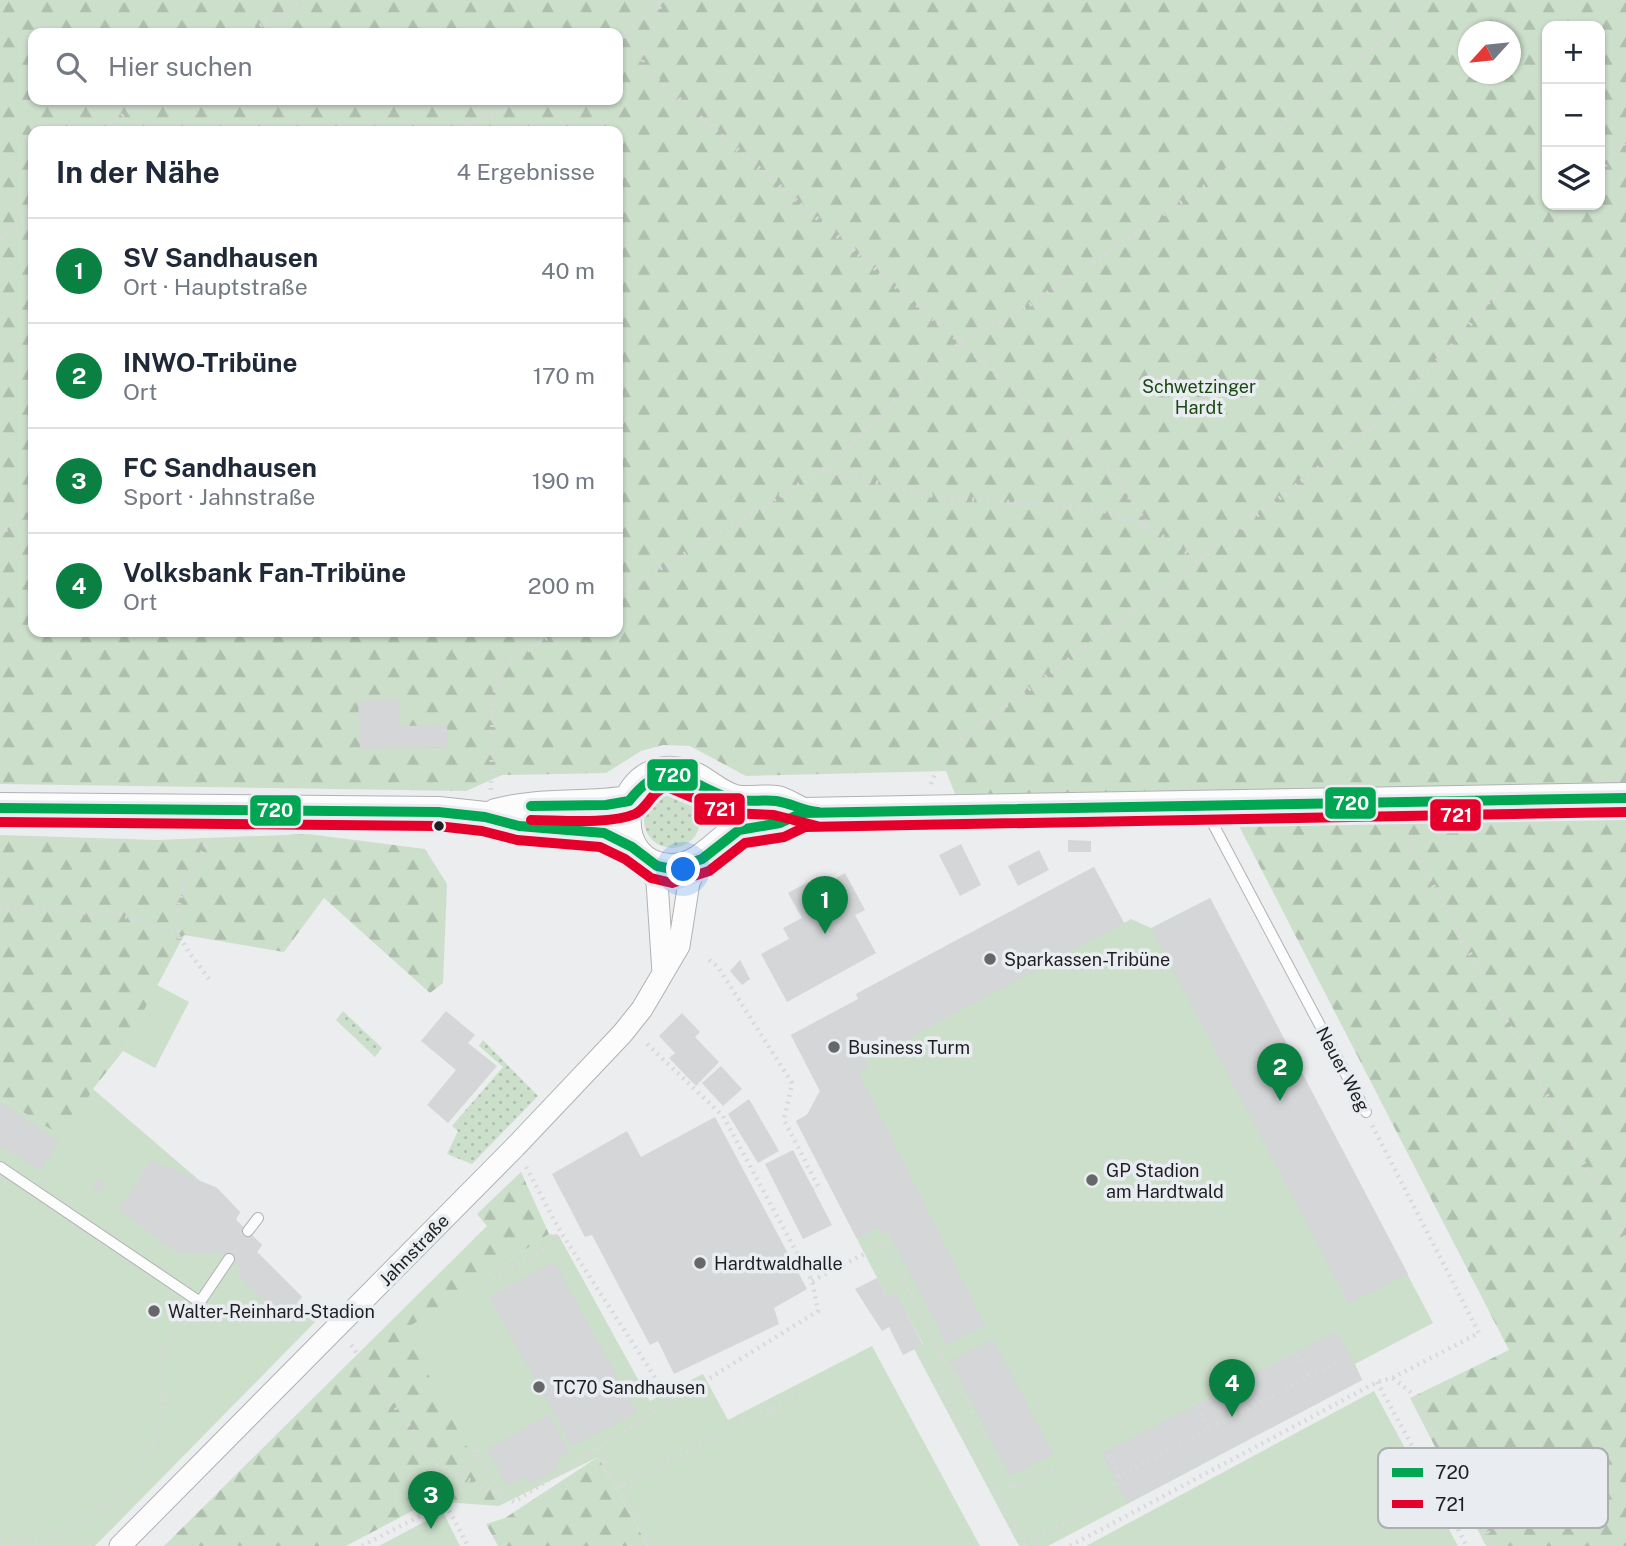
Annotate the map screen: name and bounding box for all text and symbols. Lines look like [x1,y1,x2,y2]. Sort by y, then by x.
north arrow [1458,21,1521,84]
map controls [1542,21,1605,210]
button: + [1542,21,1605,84]
search box [28,28,623,105]
icon: search [52,48,90,86]
text: Hier suchen [108,51,253,82]
button: − [1542,84,1605,147]
button: layers [1542,147,1605,210]
text: In der Nähe [56,154,220,190]
text: 4 Ergebnisse [456,158,595,185]
text: SV Sandhausen [123,242,318,273]
text: 1 [74,257,84,284]
text: 40 m [541,257,595,284]
text: Ort · Hauptstraße [123,273,308,300]
text: INWO-Tribüne [123,347,298,378]
text: 2 [72,362,86,389]
text: 170 m [533,362,595,389]
park label: Schwetzinger Hardt [1142,376,1256,418]
text: Ort [123,378,157,405]
text: FC Sandhausen [123,452,317,483]
text: 3 [71,467,87,494]
text: 190 m [532,467,595,494]
text: Sport · Jahnstraße [123,483,315,510]
text: Volksbank Fan-Tribüne [123,557,406,588]
text: 4 [71,572,87,599]
text: 200 m [528,572,595,599]
text: Ort [123,588,157,615]
line badge: 720 [646,758,699,792]
text: 720 [655,764,691,786]
line badge: 720 [1324,786,1377,820]
line badge: 721 [693,792,746,826]
text: 720 [1333,792,1369,814]
line badge: 720 [249,794,302,827]
text: 721 [704,798,736,820]
line badge: 721 [1429,798,1482,832]
text: 720 [257,799,293,821]
text: 721 [1440,804,1472,826]
unlabelled marker [432,819,446,833]
your location [666,852,700,886]
pin: 1 [802,876,848,934]
place label: Sparkassen-Tribüne [1004,949,1170,970]
marker: Sparkassen-Tribüne [982,951,998,967]
street label: Neuer Weg [1312,1023,1374,1115]
place label: Business Turm [848,1037,970,1058]
marker: Business Turm [826,1039,842,1055]
pin: 2 [1257,1043,1303,1101]
place label: GP Stadion am Hardtwald [1106,1160,1224,1202]
marker: GP Stadion am Hardtwald [1084,1172,1100,1188]
street label: Jahnstraße [375,1210,453,1290]
place label: Hardtwaldhalle [714,1253,843,1274]
marker: Hardtwaldhalle [692,1255,708,1271]
place label: Walter-Reinhard-Stadion [168,1301,375,1322]
marker: Walter-Reinhard-Stadion [146,1303,162,1319]
pin: 4 [1209,1359,1255,1417]
place label: TC70 Sandhausen [553,1377,705,1398]
marker: TC70 Sandhausen [531,1379,547,1395]
legend [1378,1448,1608,1528]
text: 720 [1435,1461,1470,1483]
pin: 3 [408,1471,454,1529]
text: 721 [1435,1493,1466,1515]

